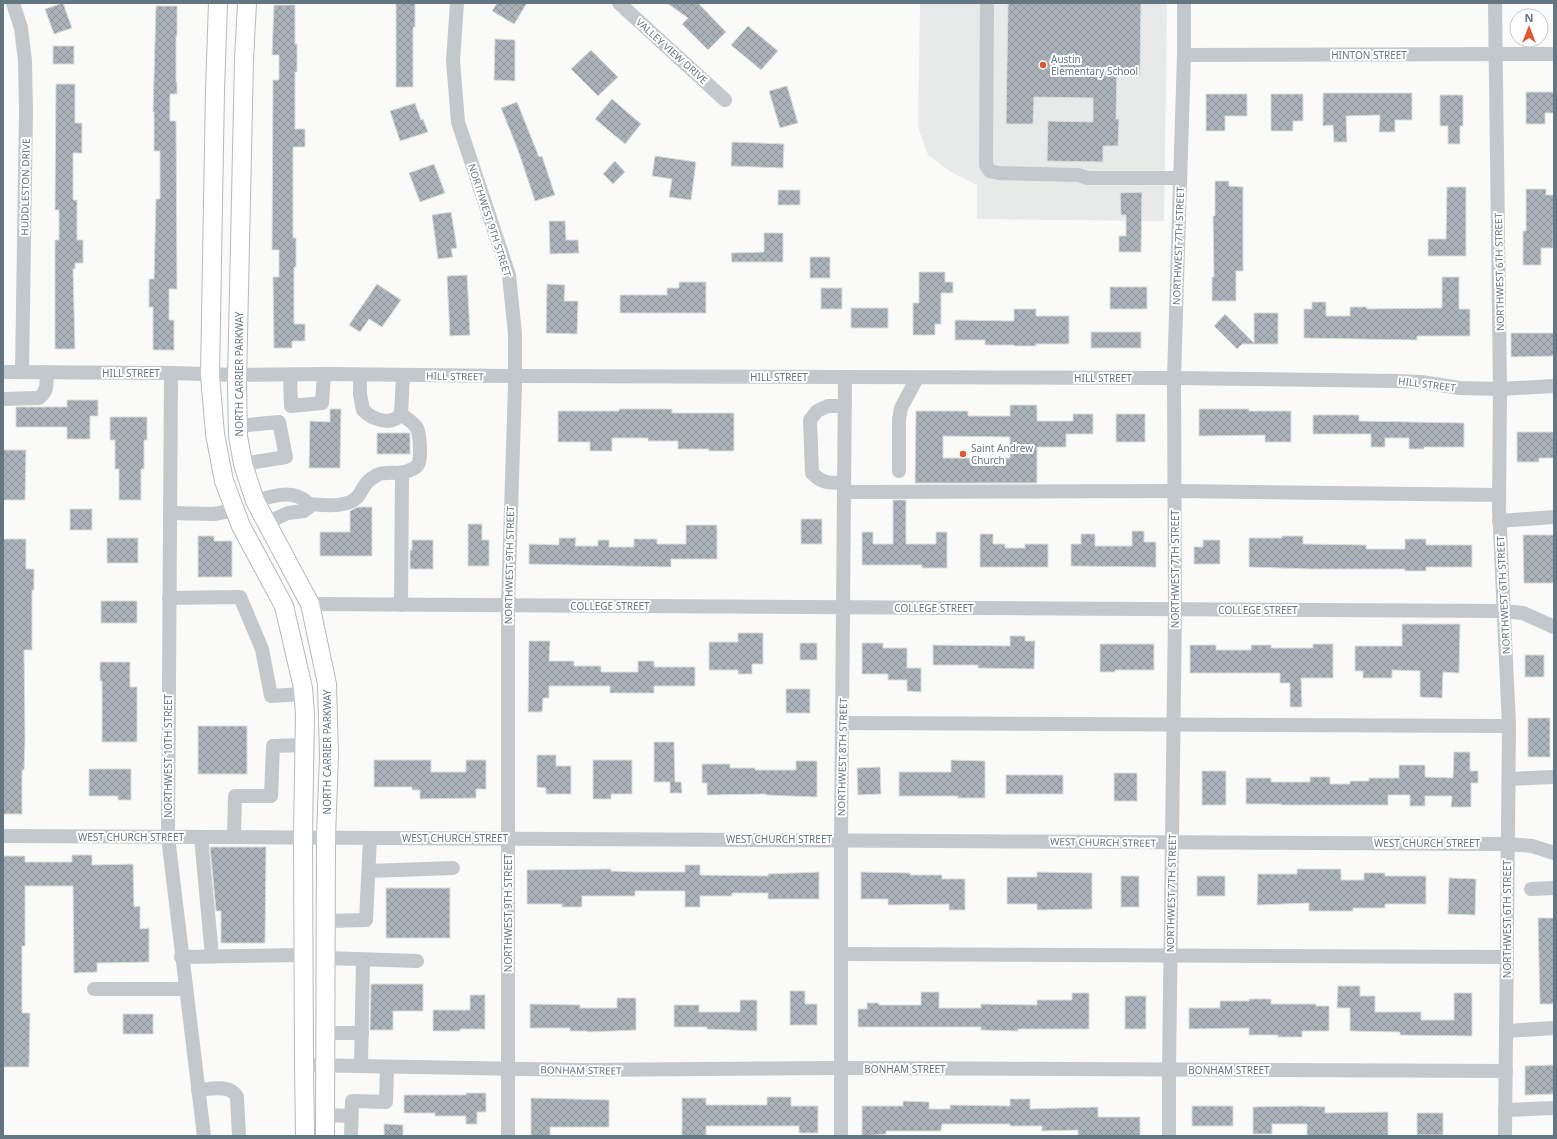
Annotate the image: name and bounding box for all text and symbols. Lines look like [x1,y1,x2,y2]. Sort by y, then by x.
north arrow [1509,8,1549,48]
text: N [1525,10,1533,25]
street label: VALLEY VIEW DRIVE [633,15,711,87]
street label: HINTON STREET [1331,48,1407,62]
place label: Austin Elementary School [1051,52,1138,78]
marker: Austin Elementary School [1038,60,1048,70]
street label: HUDDLESTON DRIVE [17,138,33,236]
street label: NORTHWEST 9TH STREET [465,162,515,279]
street label: NORTHWEST 7TH STREET [1169,186,1187,305]
street label: NORTHWEST 6TH STREET [1491,212,1507,331]
street label: NORTH CARRIER PARKWAY [232,311,246,436]
street label: HILL STREET [102,366,160,380]
street label: HILL STREET [426,368,484,384]
street label: HILL STREET [750,370,808,384]
street label: HILL STREET [1074,371,1132,385]
street label: HILL STREET [1397,374,1457,395]
place label: Saint Andrew Church [971,441,1033,467]
marker: Saint Andrew Church [958,449,968,459]
street label: NORTHWEST 9TH STREET [501,505,517,624]
street label: NORTHWEST 7TH STREET [1168,509,1182,628]
street label: NORTHWEST 6TH STREET [1493,535,1513,654]
street label: COLLEGE STREET [570,599,650,613]
street label: COLLEGE STREET [894,601,974,615]
street label: COLLEGE STREET [1218,603,1298,617]
street label: NORTH CARRIER PARKWAY [320,689,334,814]
street label: NORTHWEST 10TH STREET [161,694,175,818]
street label: NORTHWEST 8TH STREET [834,697,850,816]
street label: WEST CHURCH STREET [78,830,184,844]
street label: WEST CHURCH STREET [402,831,508,845]
street label: WEST CHURCH STREET [726,832,832,846]
street label: NORTHWEST 7TH STREET [1163,833,1179,952]
street label: WEST CHURCH STREET [1050,834,1157,850]
street label: WEST CHURCH STREET [1374,836,1480,850]
street label: NORTHWEST 9TH STREET [501,853,515,972]
street label: NORTHWEST 6TH STREET [1500,859,1514,978]
street label: BONHAM STREET [540,1062,622,1078]
street label: BONHAM STREET [864,1062,946,1076]
street label: BONHAM STREET [1188,1063,1270,1077]

